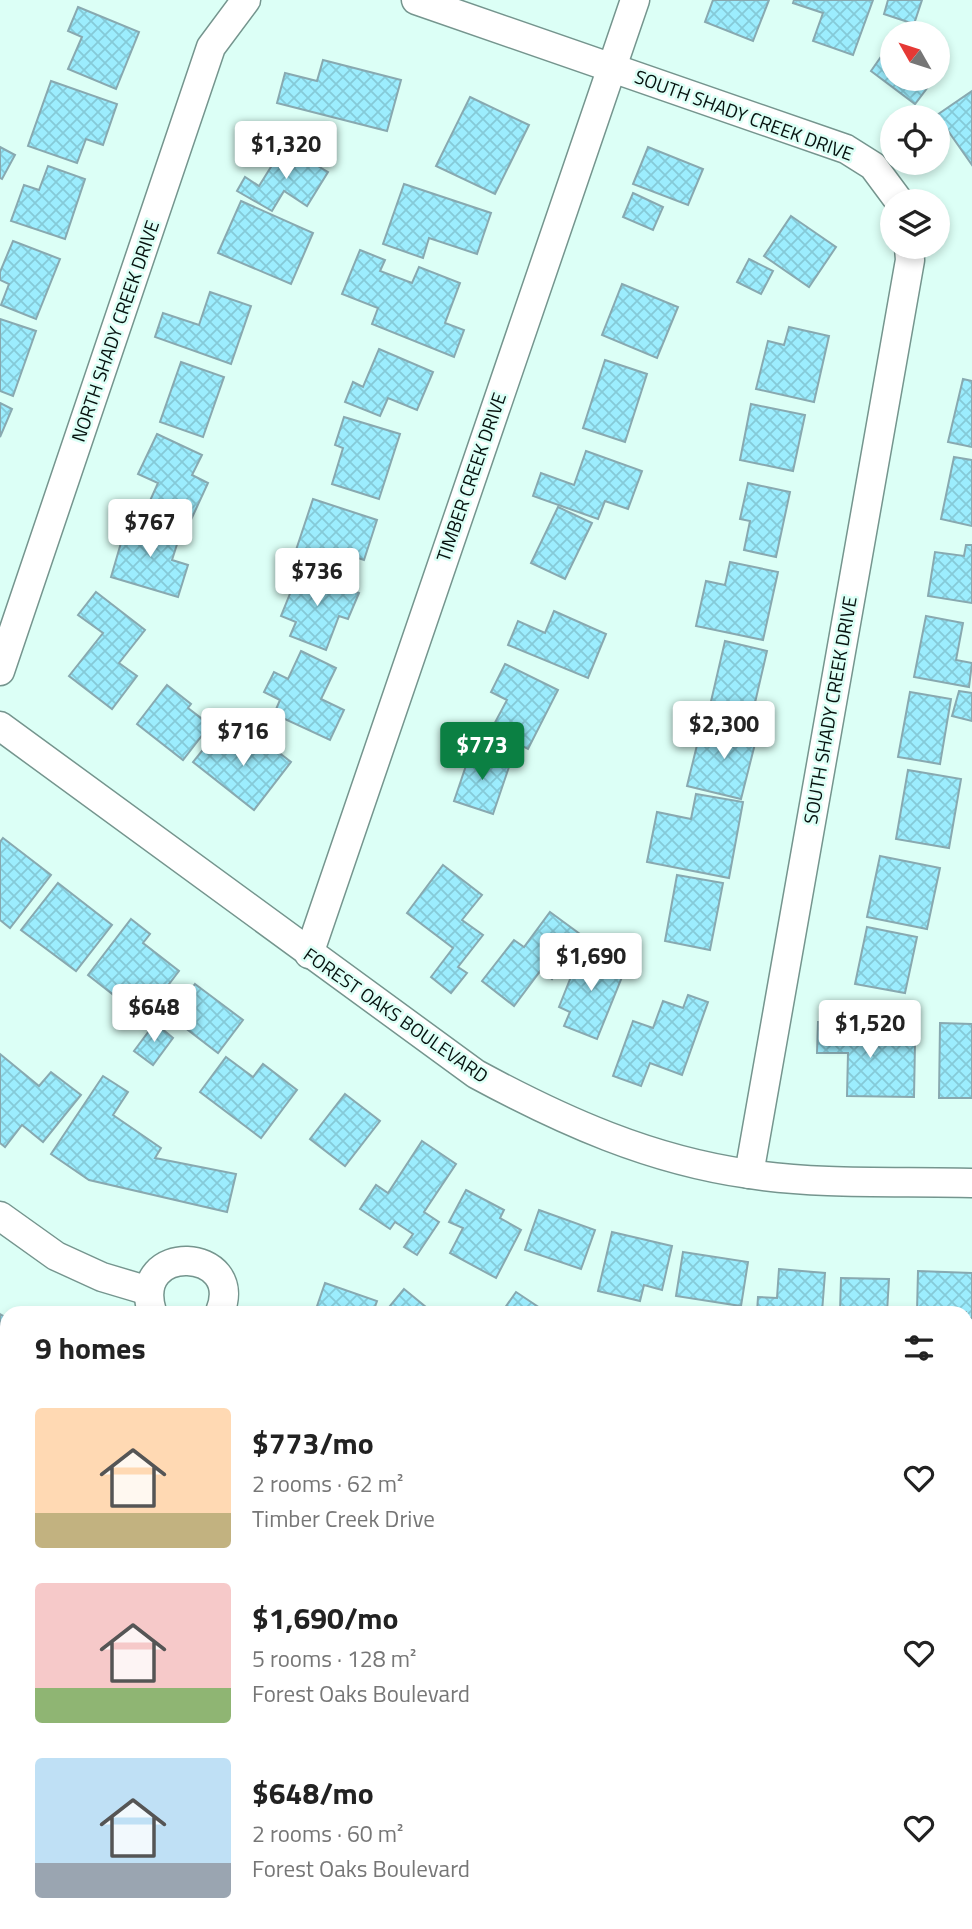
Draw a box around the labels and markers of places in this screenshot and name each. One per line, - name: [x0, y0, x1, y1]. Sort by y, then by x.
- pin: $1,320: [229, 122, 343, 181]
- pin: $767: [109, 500, 191, 559]
- pin: $736: [276, 548, 358, 608]
- pin: $2,300: [667, 702, 781, 761]
- pin: $716: [202, 708, 284, 768]
- pin: $773: [441, 722, 523, 782]
- pin: $1,690: [534, 934, 648, 993]
- pin: $648: [113, 984, 195, 1044]
- pin: $1,520: [813, 1000, 927, 1060]

